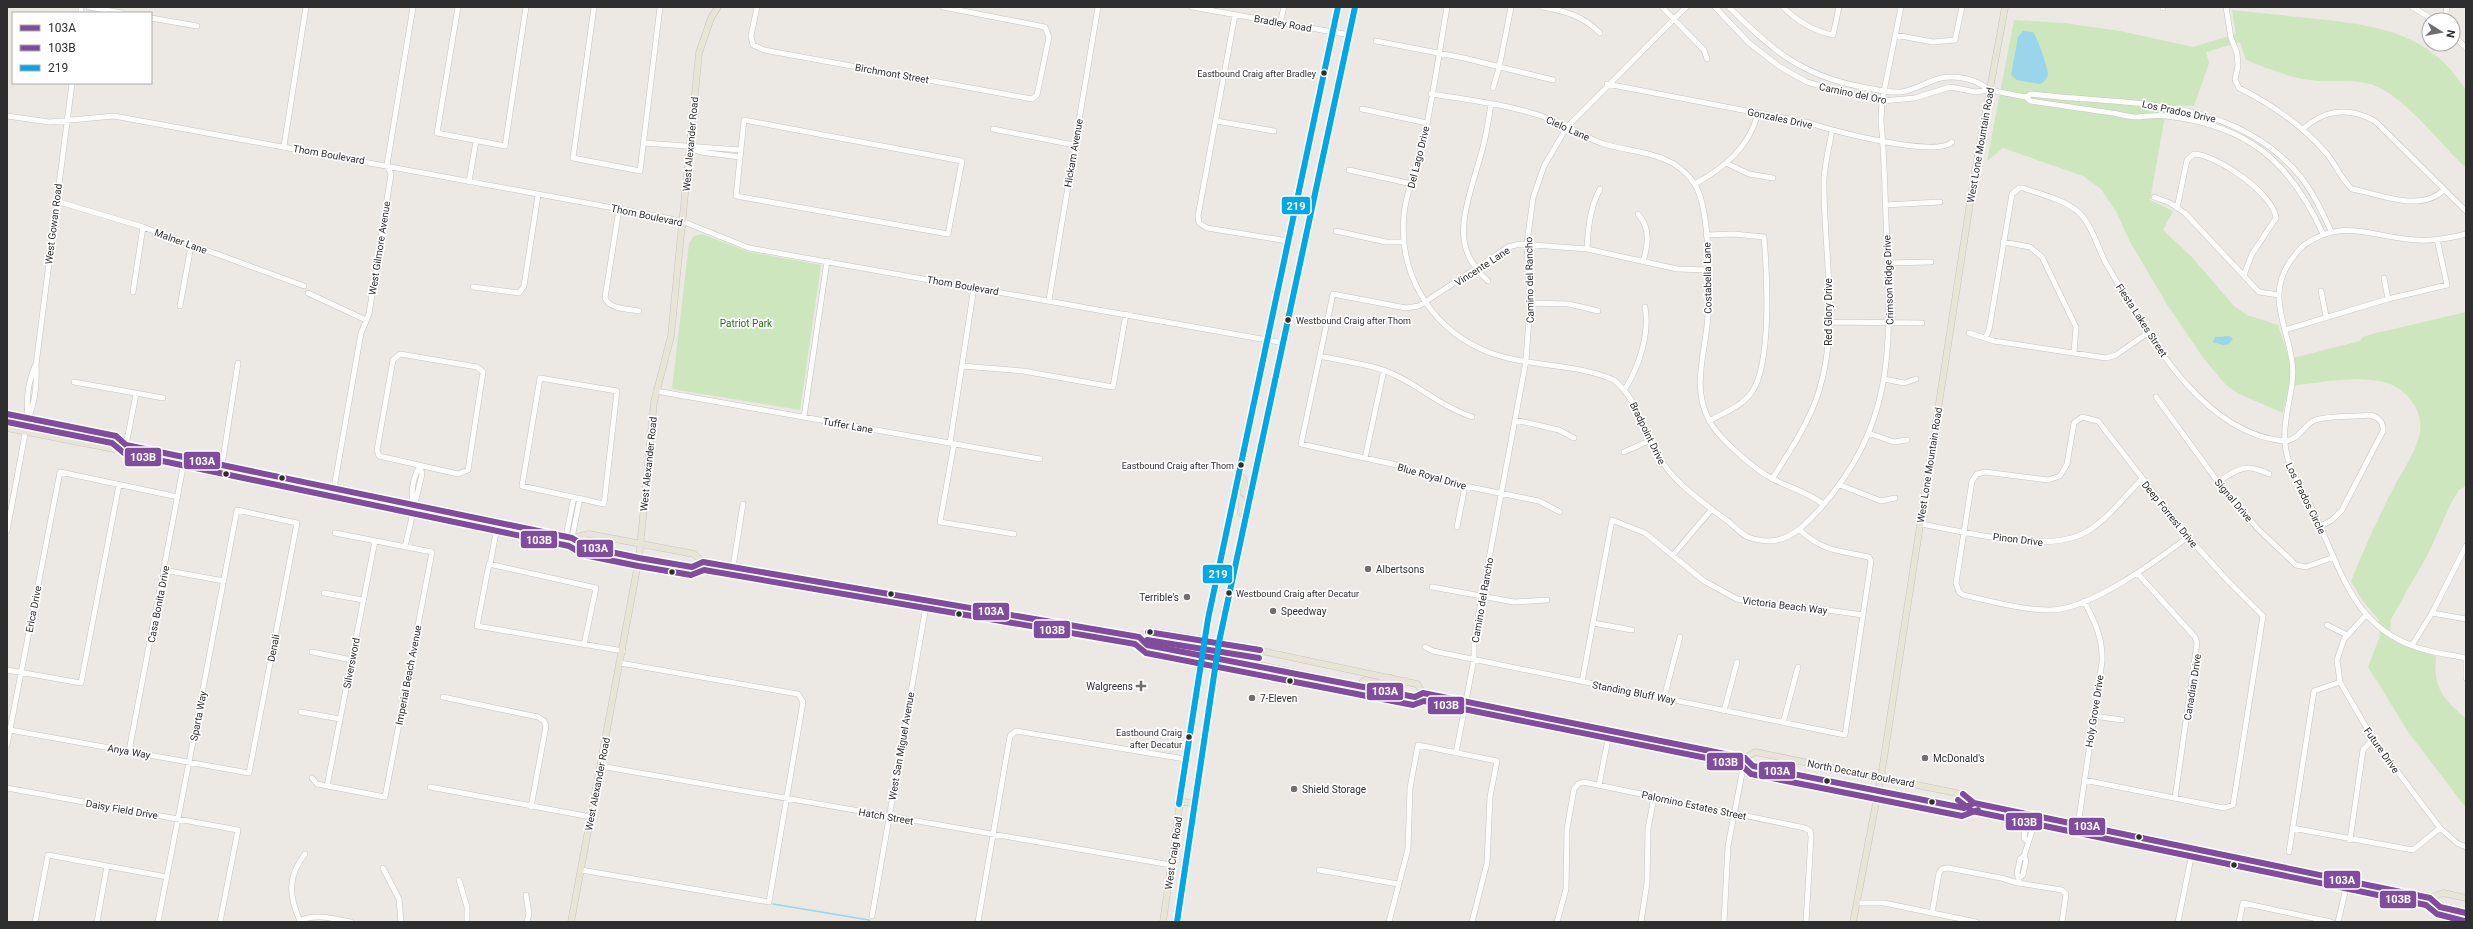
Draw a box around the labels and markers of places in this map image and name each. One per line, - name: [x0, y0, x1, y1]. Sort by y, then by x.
- marker: Eastbound Craig after Bradley: [1319, 68, 1329, 78]
- place label: Eastbound Craig after Bradley: [1197, 69, 1317, 79]
- marker: Westbound Craig after Thom: [1283, 315, 1293, 325]
- place label: Westbound Craig after Thom: [1296, 316, 1411, 326]
- marker: Eastbound Craig after Thom: [1236, 460, 1246, 470]
- place label: Eastbound Craig after Thom: [1122, 461, 1234, 471]
- unlabelled marker: [221, 469, 231, 479]
- unlabelled marker: [277, 473, 287, 483]
- marker: Albertsons: [1363, 564, 1373, 574]
- place label: Albertsons: [1376, 564, 1424, 575]
- unlabelled marker: [667, 567, 677, 577]
- marker: Westbound Craig after Decatur: [1224, 588, 1234, 598]
- unlabelled marker: [886, 589, 896, 599]
- place label: Westbound Craig after Decatur: [1236, 589, 1359, 599]
- place label: Terrible's: [1139, 592, 1179, 603]
- marker: Terrible's: [1182, 592, 1192, 602]
- marker: Speedway: [1268, 606, 1278, 616]
- place label: Speedway: [1281, 606, 1327, 617]
- unlabelled marker: [954, 609, 964, 619]
- unlabelled marker: [1145, 627, 1155, 637]
- unlabelled marker: [1285, 676, 1295, 686]
- place label: Walgreens: [1086, 681, 1133, 692]
- marker: Walgreens: [1136, 681, 1146, 691]
- marker: 7-Eleven: [1247, 693, 1257, 703]
- place label: 7-Eleven: [1260, 693, 1297, 704]
- place label: Eastbound Craig after Decatur: [1116, 728, 1182, 750]
- marker: Eastbound Craig after Decatur: [1184, 732, 1194, 742]
- marker: McDonald's: [1920, 753, 1930, 763]
- place label: McDonald's: [1933, 753, 1985, 764]
- unlabelled marker: [1822, 776, 1832, 786]
- marker: Shield Storage: [1289, 784, 1299, 794]
- place label: Shield Storage: [1302, 784, 1366, 795]
- unlabelled marker: [1927, 797, 1937, 807]
- unlabelled marker: [2134, 832, 2144, 842]
- unlabelled marker: [2229, 860, 2239, 870]

